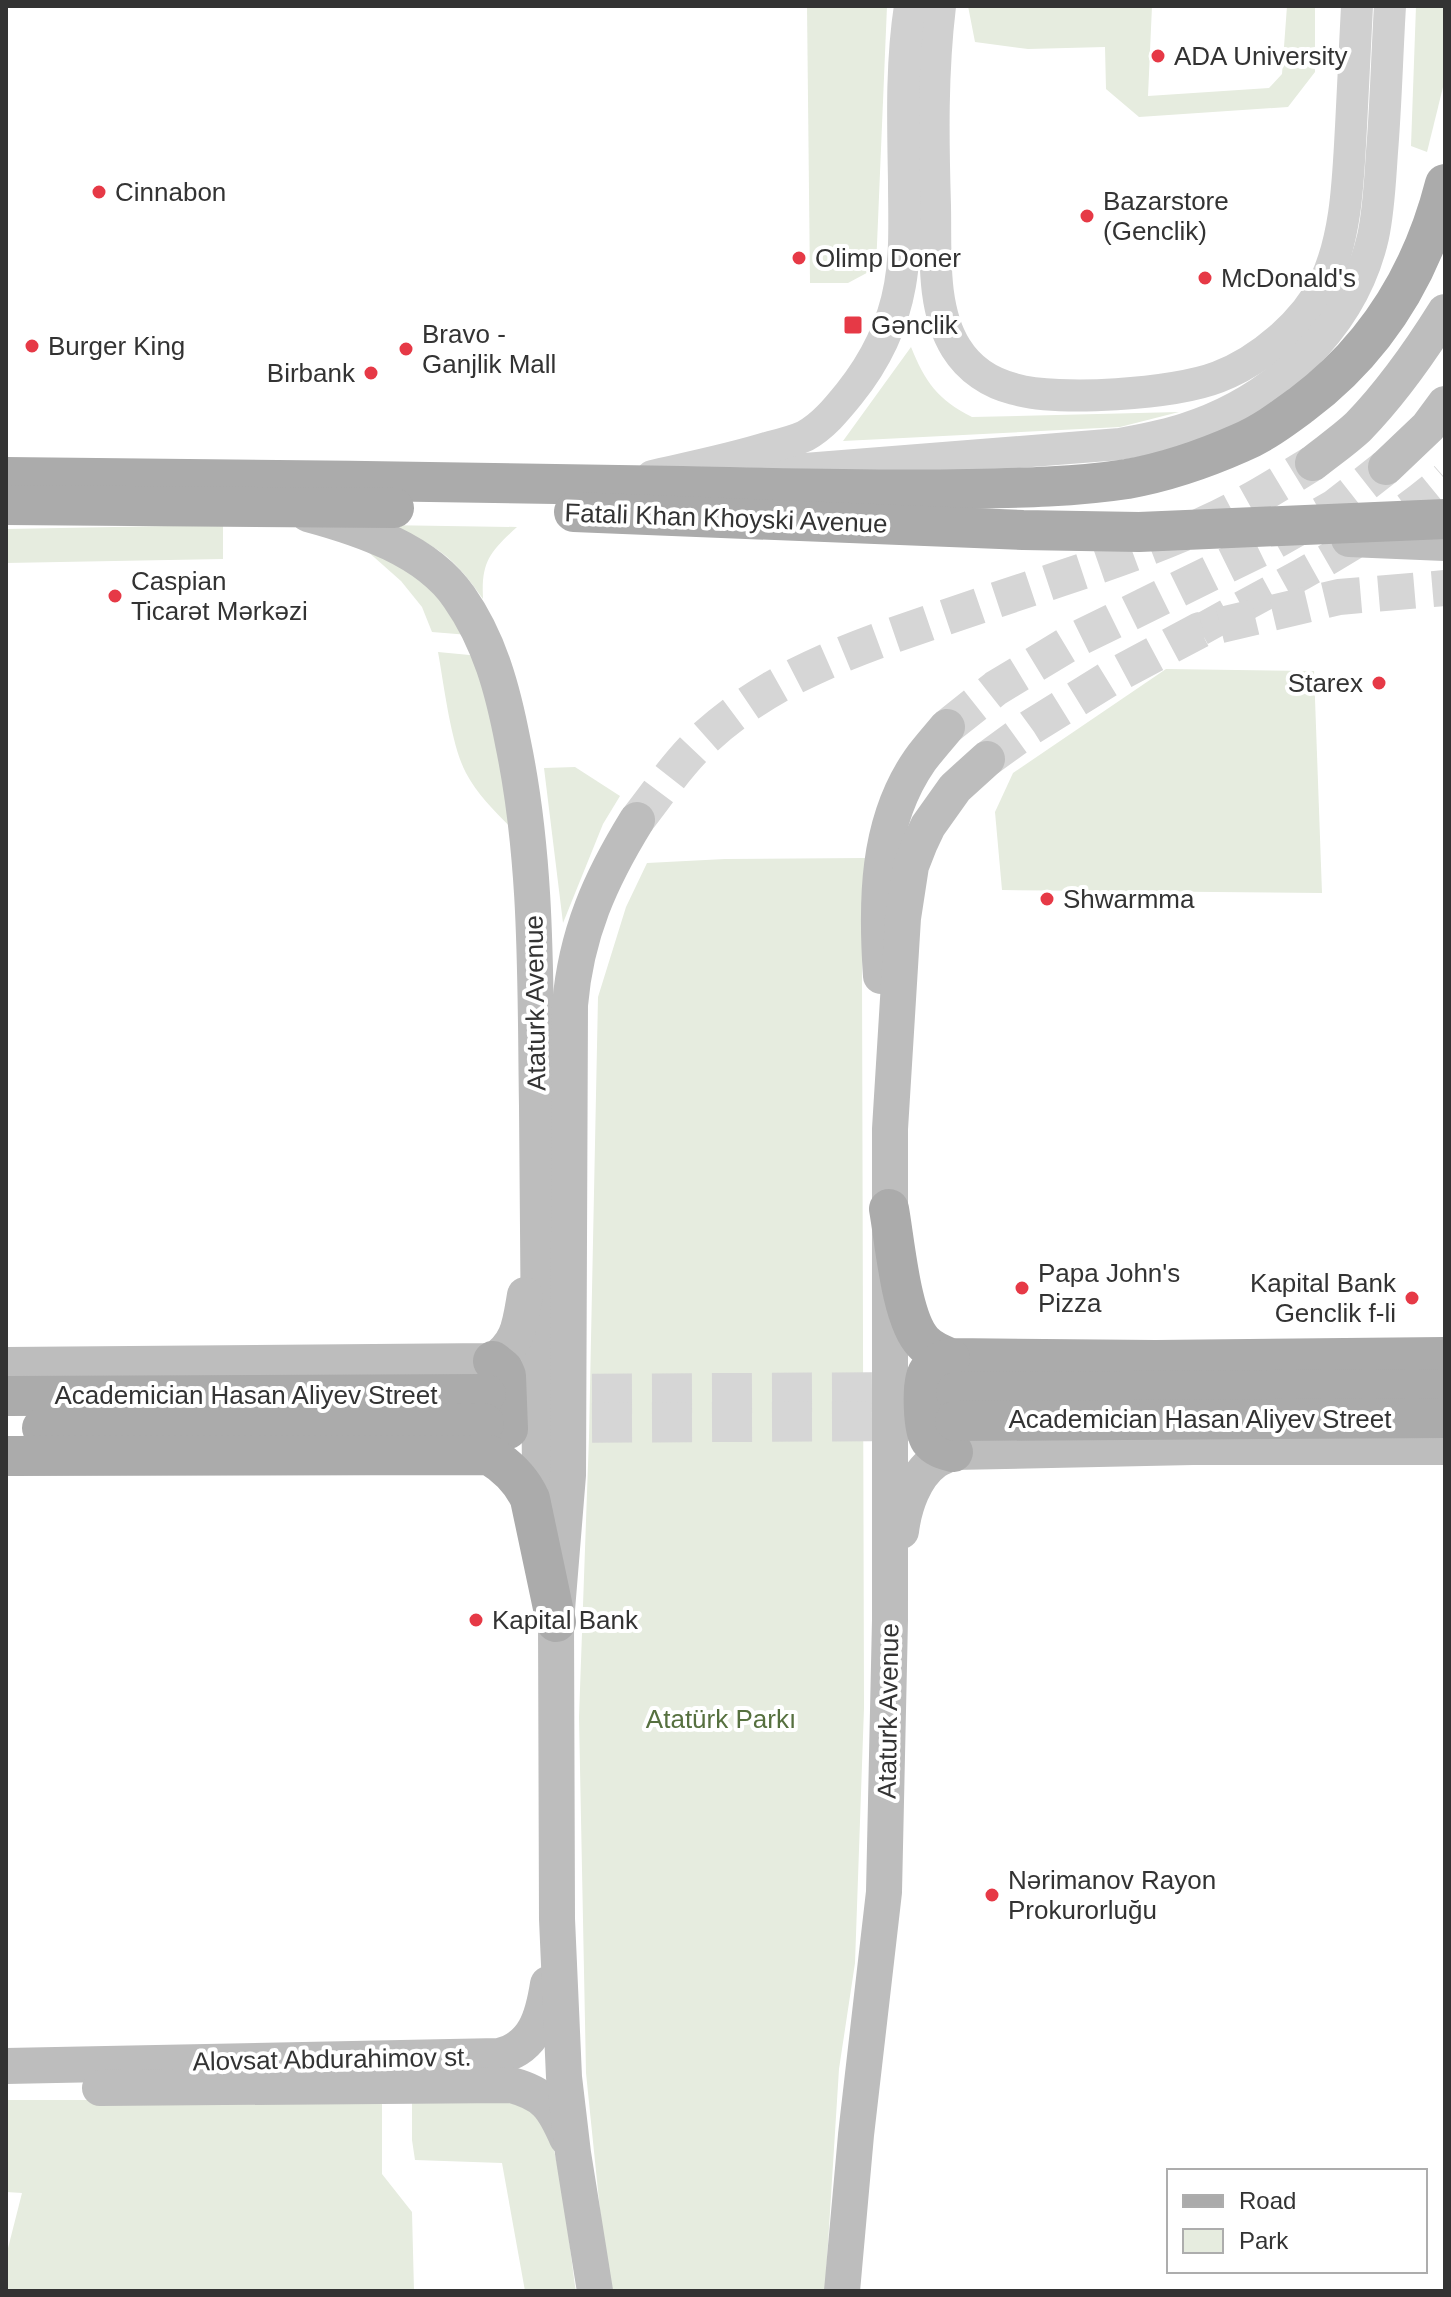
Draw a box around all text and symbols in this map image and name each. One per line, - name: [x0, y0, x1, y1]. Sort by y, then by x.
- place label: ADA University: [1174, 41, 1347, 71]
- marker: ADA University: [1149, 47, 1167, 65]
- place label: Cinnabon: [115, 177, 226, 207]
- marker: Cinnabon: [90, 183, 108, 201]
- place label: Bazarstore (Genclik): [1103, 186, 1229, 246]
- marker: Bazarstore (Genclik): [1078, 207, 1096, 225]
- place label: Olimp Doner: [815, 243, 961, 273]
- marker: Olimp Doner: [790, 249, 808, 267]
- place label: McDonald's: [1221, 263, 1356, 293]
- marker: McDonald's: [1196, 269, 1214, 287]
- place label: Gənclik: [871, 310, 959, 340]
- marker: Gənclik: [842, 314, 864, 336]
- place label: Bravo - Ganjlik Mall: [422, 319, 556, 379]
- place label: Burger King: [48, 331, 185, 361]
- marker: Burger King: [23, 337, 41, 355]
- marker: Bravo - Ganjlik Mall: [397, 340, 415, 358]
- place label: Birbank: [267, 358, 356, 388]
- marker: Birbank: [362, 364, 380, 382]
- street label: Fatali Khan Khoyski Avenue: [564, 497, 888, 539]
- place label: Caspian Ticarət Mərkəzi: [131, 566, 308, 626]
- marker: Caspian Ticarət Mərkəzi: [106, 587, 124, 605]
- place label: Starex: [1288, 668, 1363, 698]
- marker: Starex: [1370, 674, 1388, 692]
- place label: Shwarmma: [1063, 884, 1195, 914]
- marker: Shwarmma: [1038, 890, 1056, 908]
- street label: Ataturk Avenue: [518, 915, 552, 1091]
- place label: Papa John's Pizza: [1038, 1258, 1180, 1318]
- place label: Kapital Bank Genclik f-li: [1250, 1268, 1397, 1328]
- marker: Papa John's Pizza: [1013, 1279, 1031, 1297]
- marker: Kapital Bank Genclik f-li: [1403, 1289, 1421, 1307]
- street label: Academician Hasan Aliyev Street: [55, 1380, 438, 1410]
- street label: Academician Hasan Aliyev Street: [1009, 1404, 1392, 1434]
- place label: Kapital Bank: [492, 1605, 639, 1635]
- marker: Kapital Bank: [467, 1611, 485, 1629]
- street label: Ataturk Avenue: [871, 1623, 905, 1799]
- park label: Atatürk Parkı: [646, 1704, 796, 1734]
- place label: Nərimanov Rayon Prokurorluğu: [1008, 1865, 1216, 1925]
- marker: Nərimanov Rayon Prokurorluğu: [983, 1886, 1001, 1904]
- street label: Alovsat Abdurahimov st.: [192, 2042, 472, 2076]
- legend: [1167, 2169, 1427, 2273]
- text: Road: [1239, 2187, 1296, 2214]
- text: Park: [1239, 2227, 1289, 2254]

